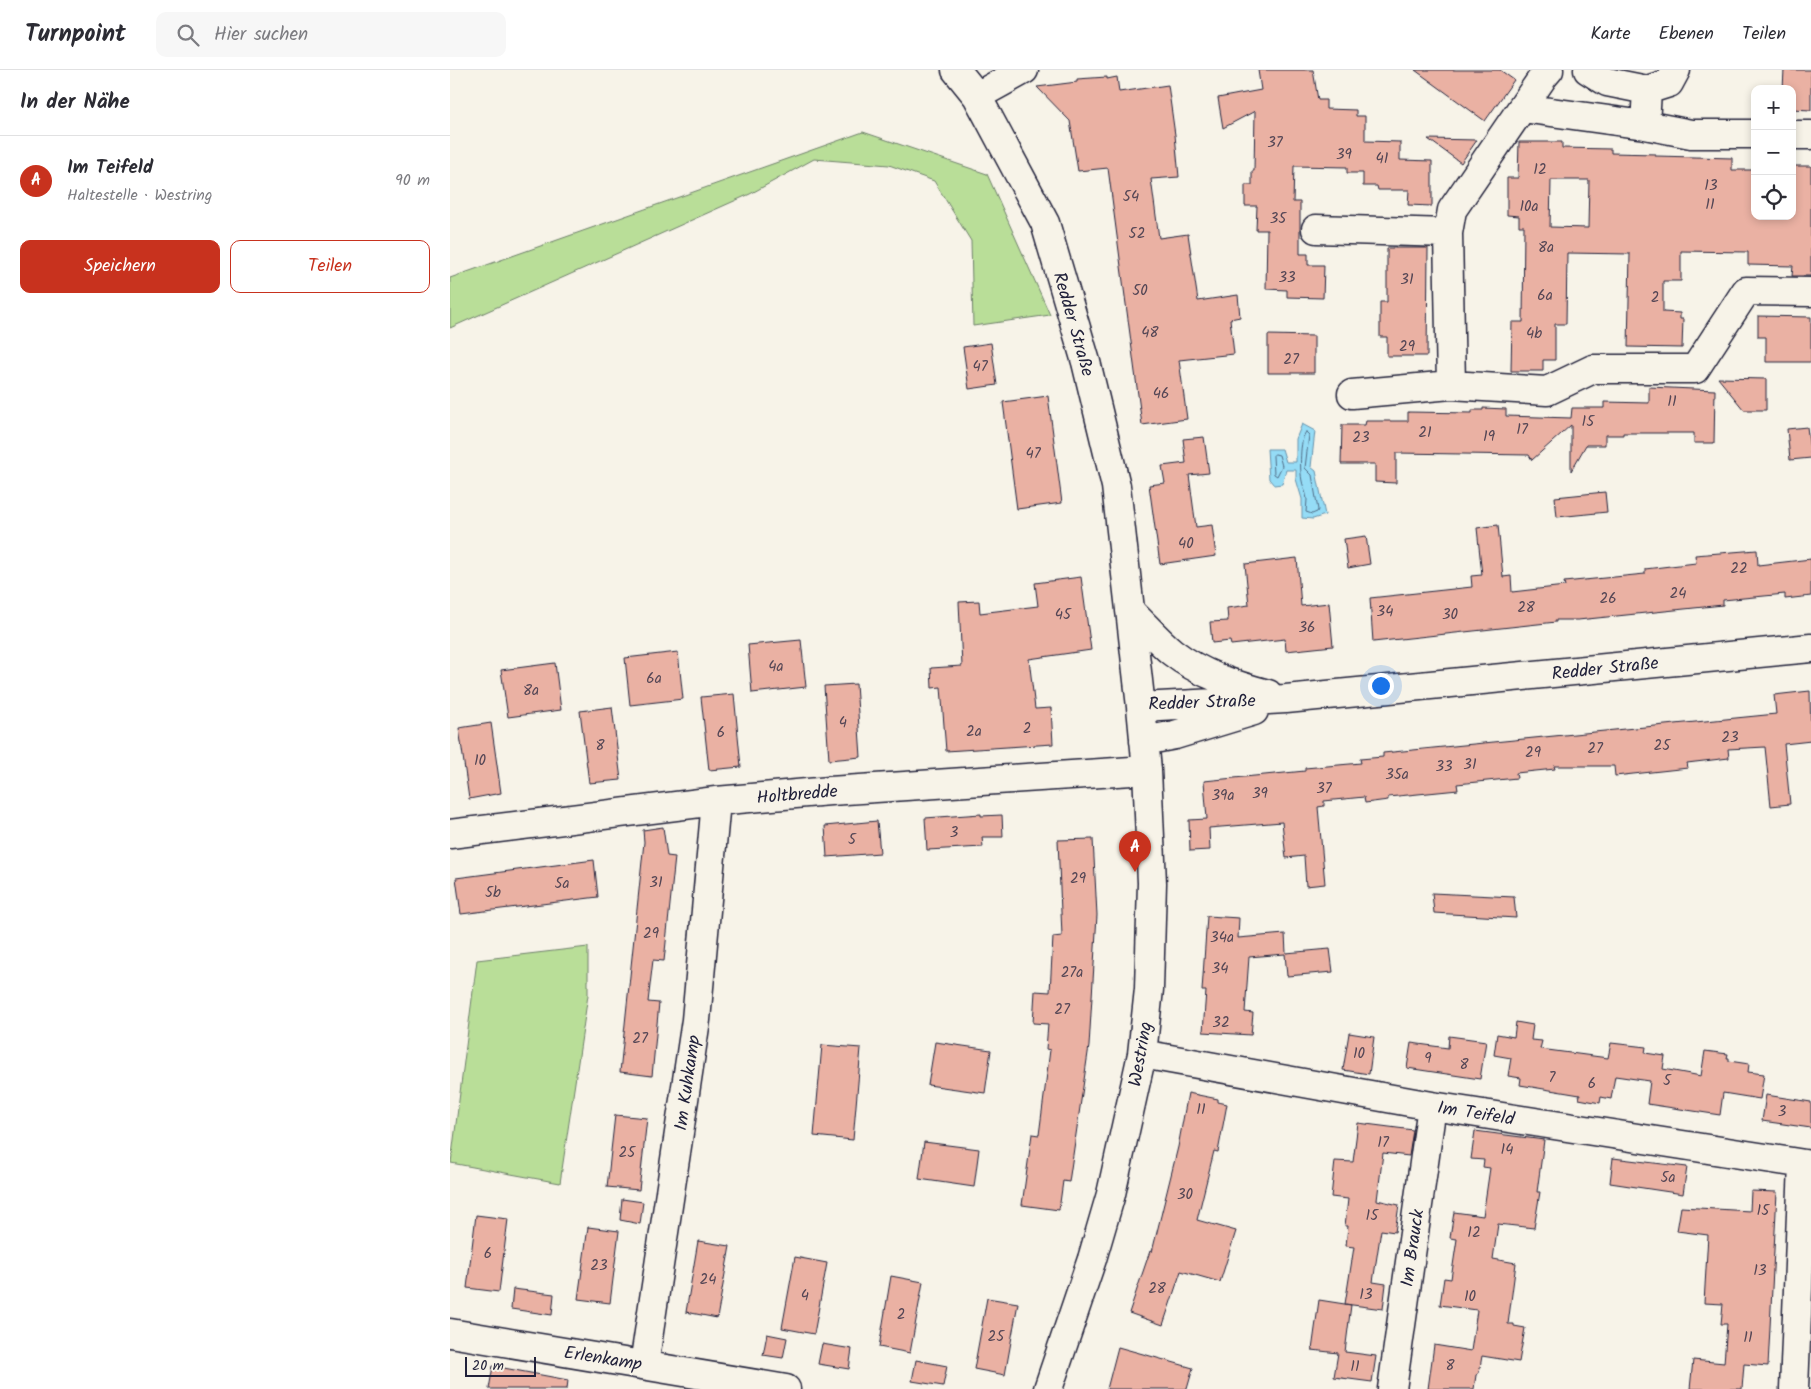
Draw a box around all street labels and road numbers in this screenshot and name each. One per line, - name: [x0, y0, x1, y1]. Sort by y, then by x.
- street label: Redder Straße: [1044, 269, 1101, 380]
- street label: Redder Straße: [1550, 649, 1660, 690]
- street label: Redder Straße: [1148, 687, 1256, 720]
- street label: Holtbredde: [755, 778, 839, 813]
- street label: Westring: [1122, 1020, 1161, 1089]
- street label: Im Kuhkamp: [667, 1033, 710, 1133]
- street label: Im Teifeld: [1435, 1094, 1517, 1135]
- street label: Im Brauck: [1394, 1207, 1433, 1289]
- street label: Erlenkamp: [562, 1339, 644, 1380]

